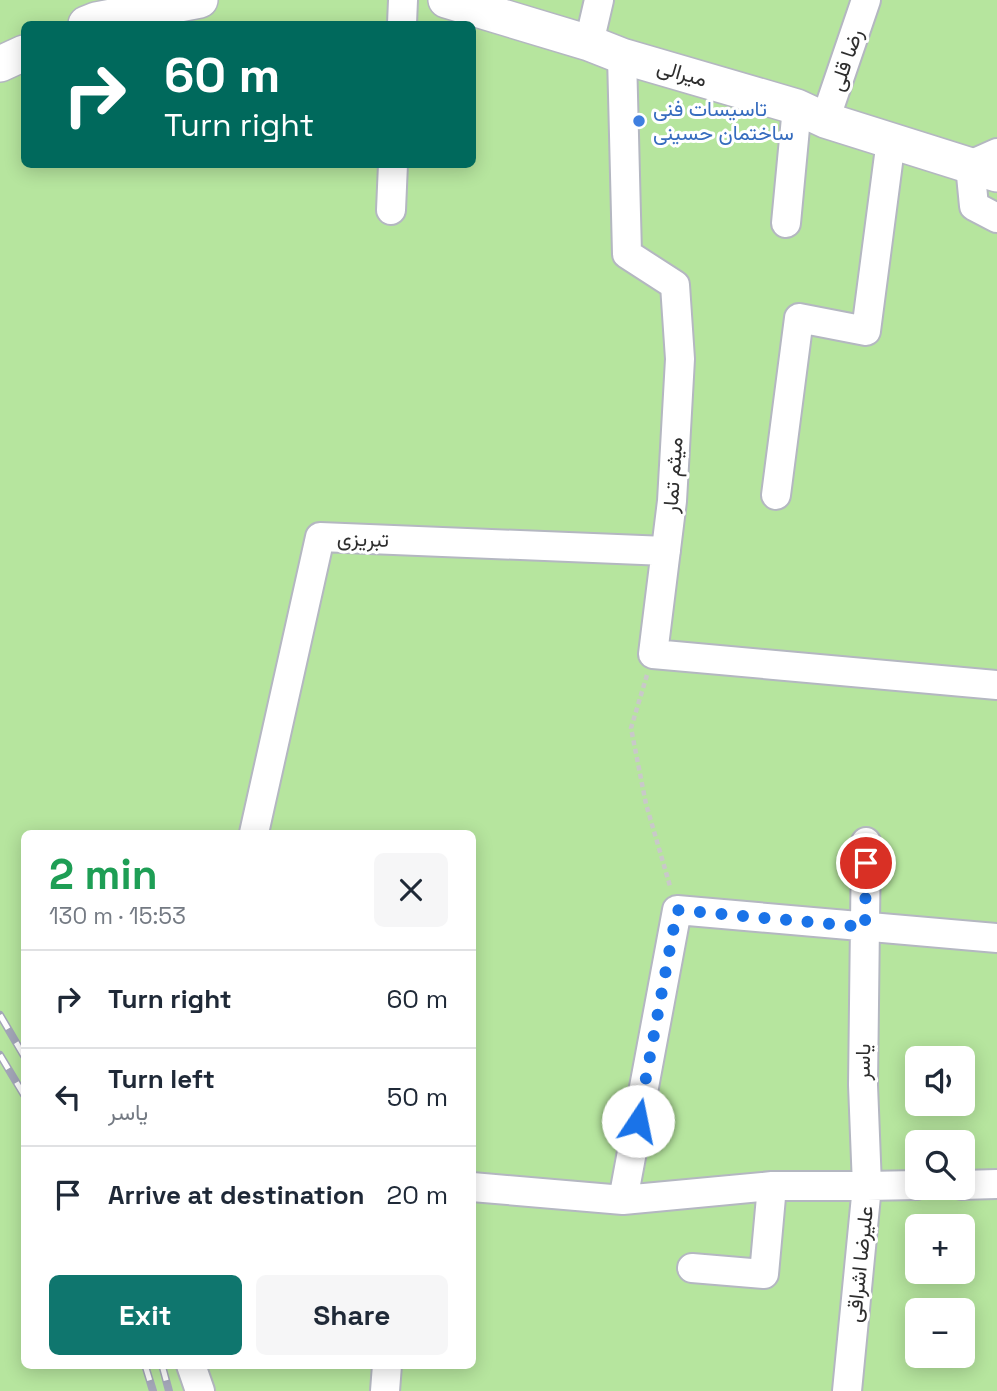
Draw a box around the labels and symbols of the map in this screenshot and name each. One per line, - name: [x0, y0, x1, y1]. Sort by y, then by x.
- street label: رضا قلی: [822, 25, 869, 94]
- street label: میرالی: [654, 53, 710, 92]
- place label: تاسیسات فنی ساختمان حسینی: [653, 95, 794, 146]
- marker: تاسیسات فنی ساختمان حسینی: [631, 113, 647, 129]
- street label: میثم تمار: [656, 436, 690, 515]
- street label: تبریزی: [337, 524, 389, 553]
- pin: [836, 833, 896, 893]
- street label: یاسر: [849, 1043, 876, 1082]
- position arrow: [601, 1084, 675, 1158]
- street label: علیرضا اشراقی: [840, 1204, 879, 1324]

